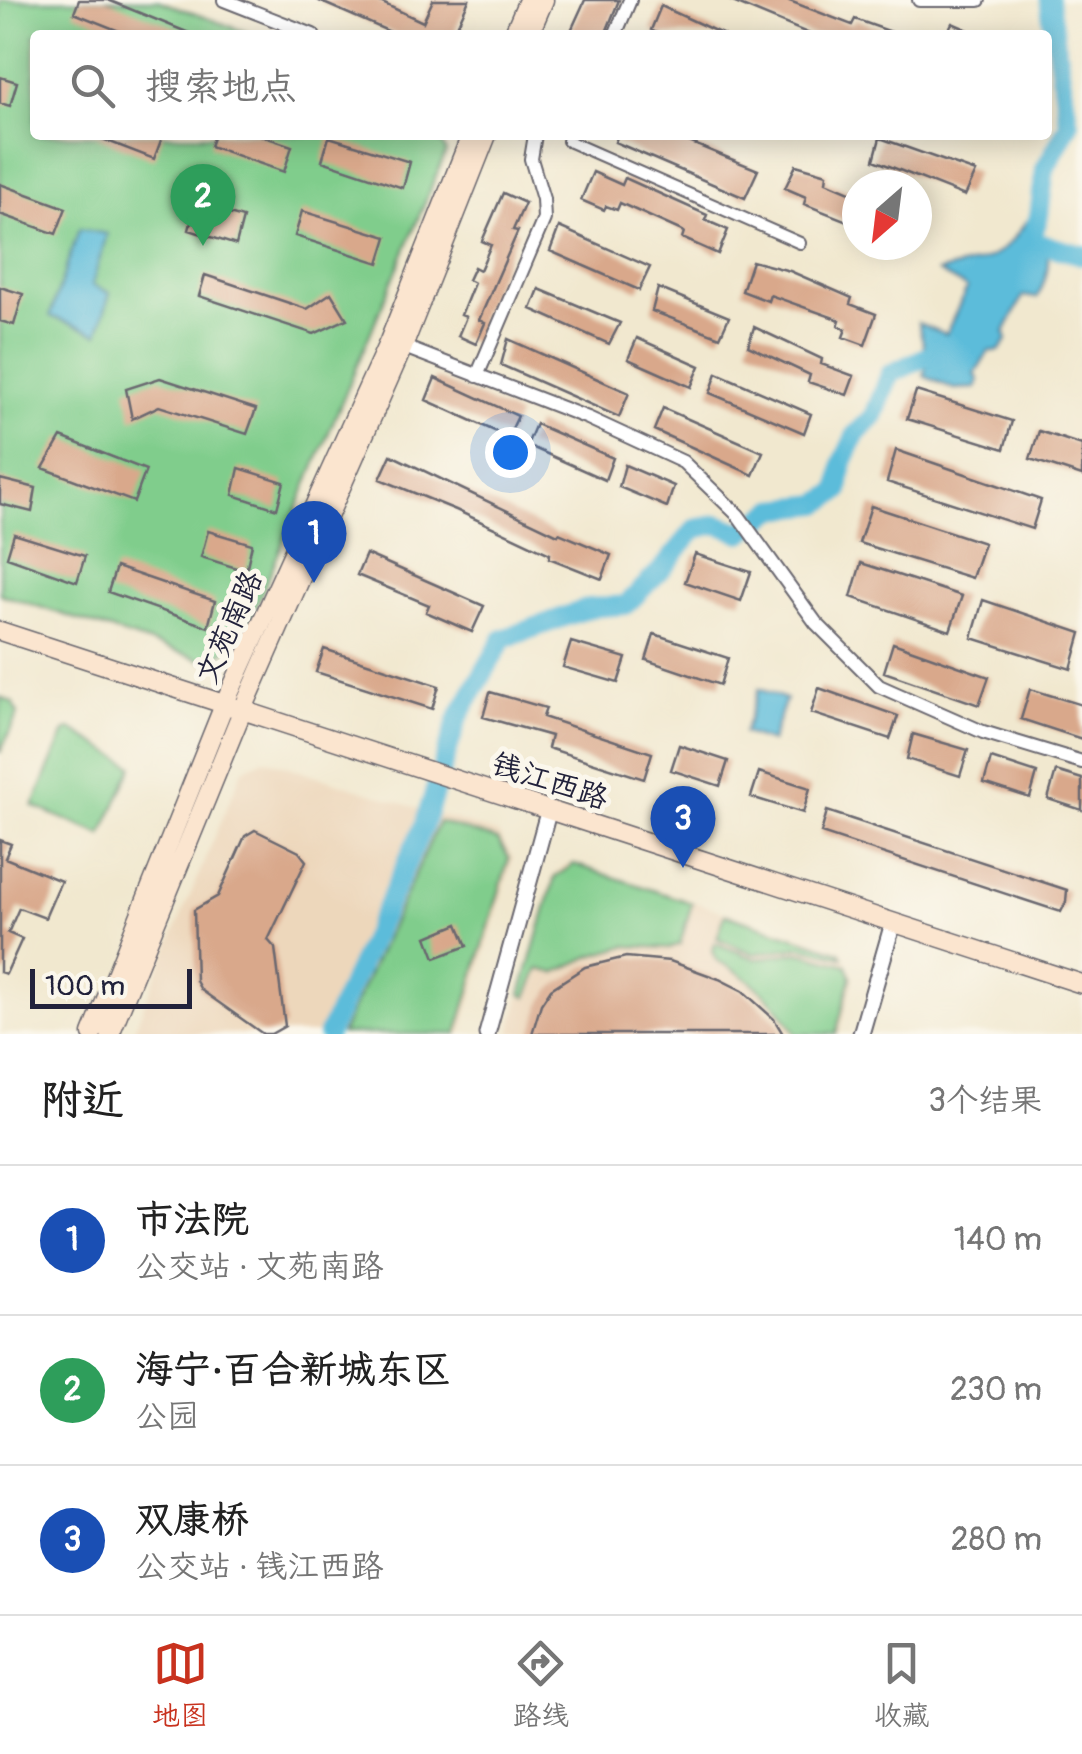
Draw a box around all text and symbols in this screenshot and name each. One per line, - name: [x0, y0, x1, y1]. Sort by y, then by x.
- search box: [30, 30, 1052, 140]
- icon: search: [65, 58, 120, 113]
- text: 搜索地点: [145, 63, 297, 111]
- pin: 2: [170, 164, 236, 246]
- north arrow: [842, 170, 932, 260]
- your location: [485, 427, 536, 478]
- pin: 1: [282, 500, 346, 583]
- street label: 文苑南路: [188, 565, 271, 690]
- street label: 钱江西路: [487, 745, 613, 818]
- pin: 3: [650, 786, 716, 868]
- scale bar: [30, 964, 192, 1008]
- text: 100 m: [45, 969, 125, 1004]
- text: 附近: [40, 1075, 124, 1127]
- text: 3个结果: [928, 1081, 1042, 1121]
- text: 市法院: [135, 1196, 249, 1244]
- text: 1: [66, 1220, 79, 1260]
- text: 140 m: [954, 1220, 1042, 1260]
- text: 公交站 · 文苑南路: [135, 1247, 383, 1287]
- text: 海宁·百合新城东区: [135, 1346, 451, 1394]
- text: 2: [64, 1370, 81, 1410]
- text: 230 m: [950, 1370, 1042, 1410]
- text: 公园: [135, 1397, 199, 1437]
- text: 双康桥: [135, 1496, 249, 1544]
- text: 3: [64, 1520, 81, 1560]
- text: 280 m: [951, 1520, 1042, 1560]
- text: 公交站 · 钱江西路: [135, 1547, 383, 1587]
- tab: 地图: [152, 1636, 208, 1734]
- tab: 路线: [513, 1636, 569, 1734]
- tab: 收藏: [874, 1636, 930, 1734]

